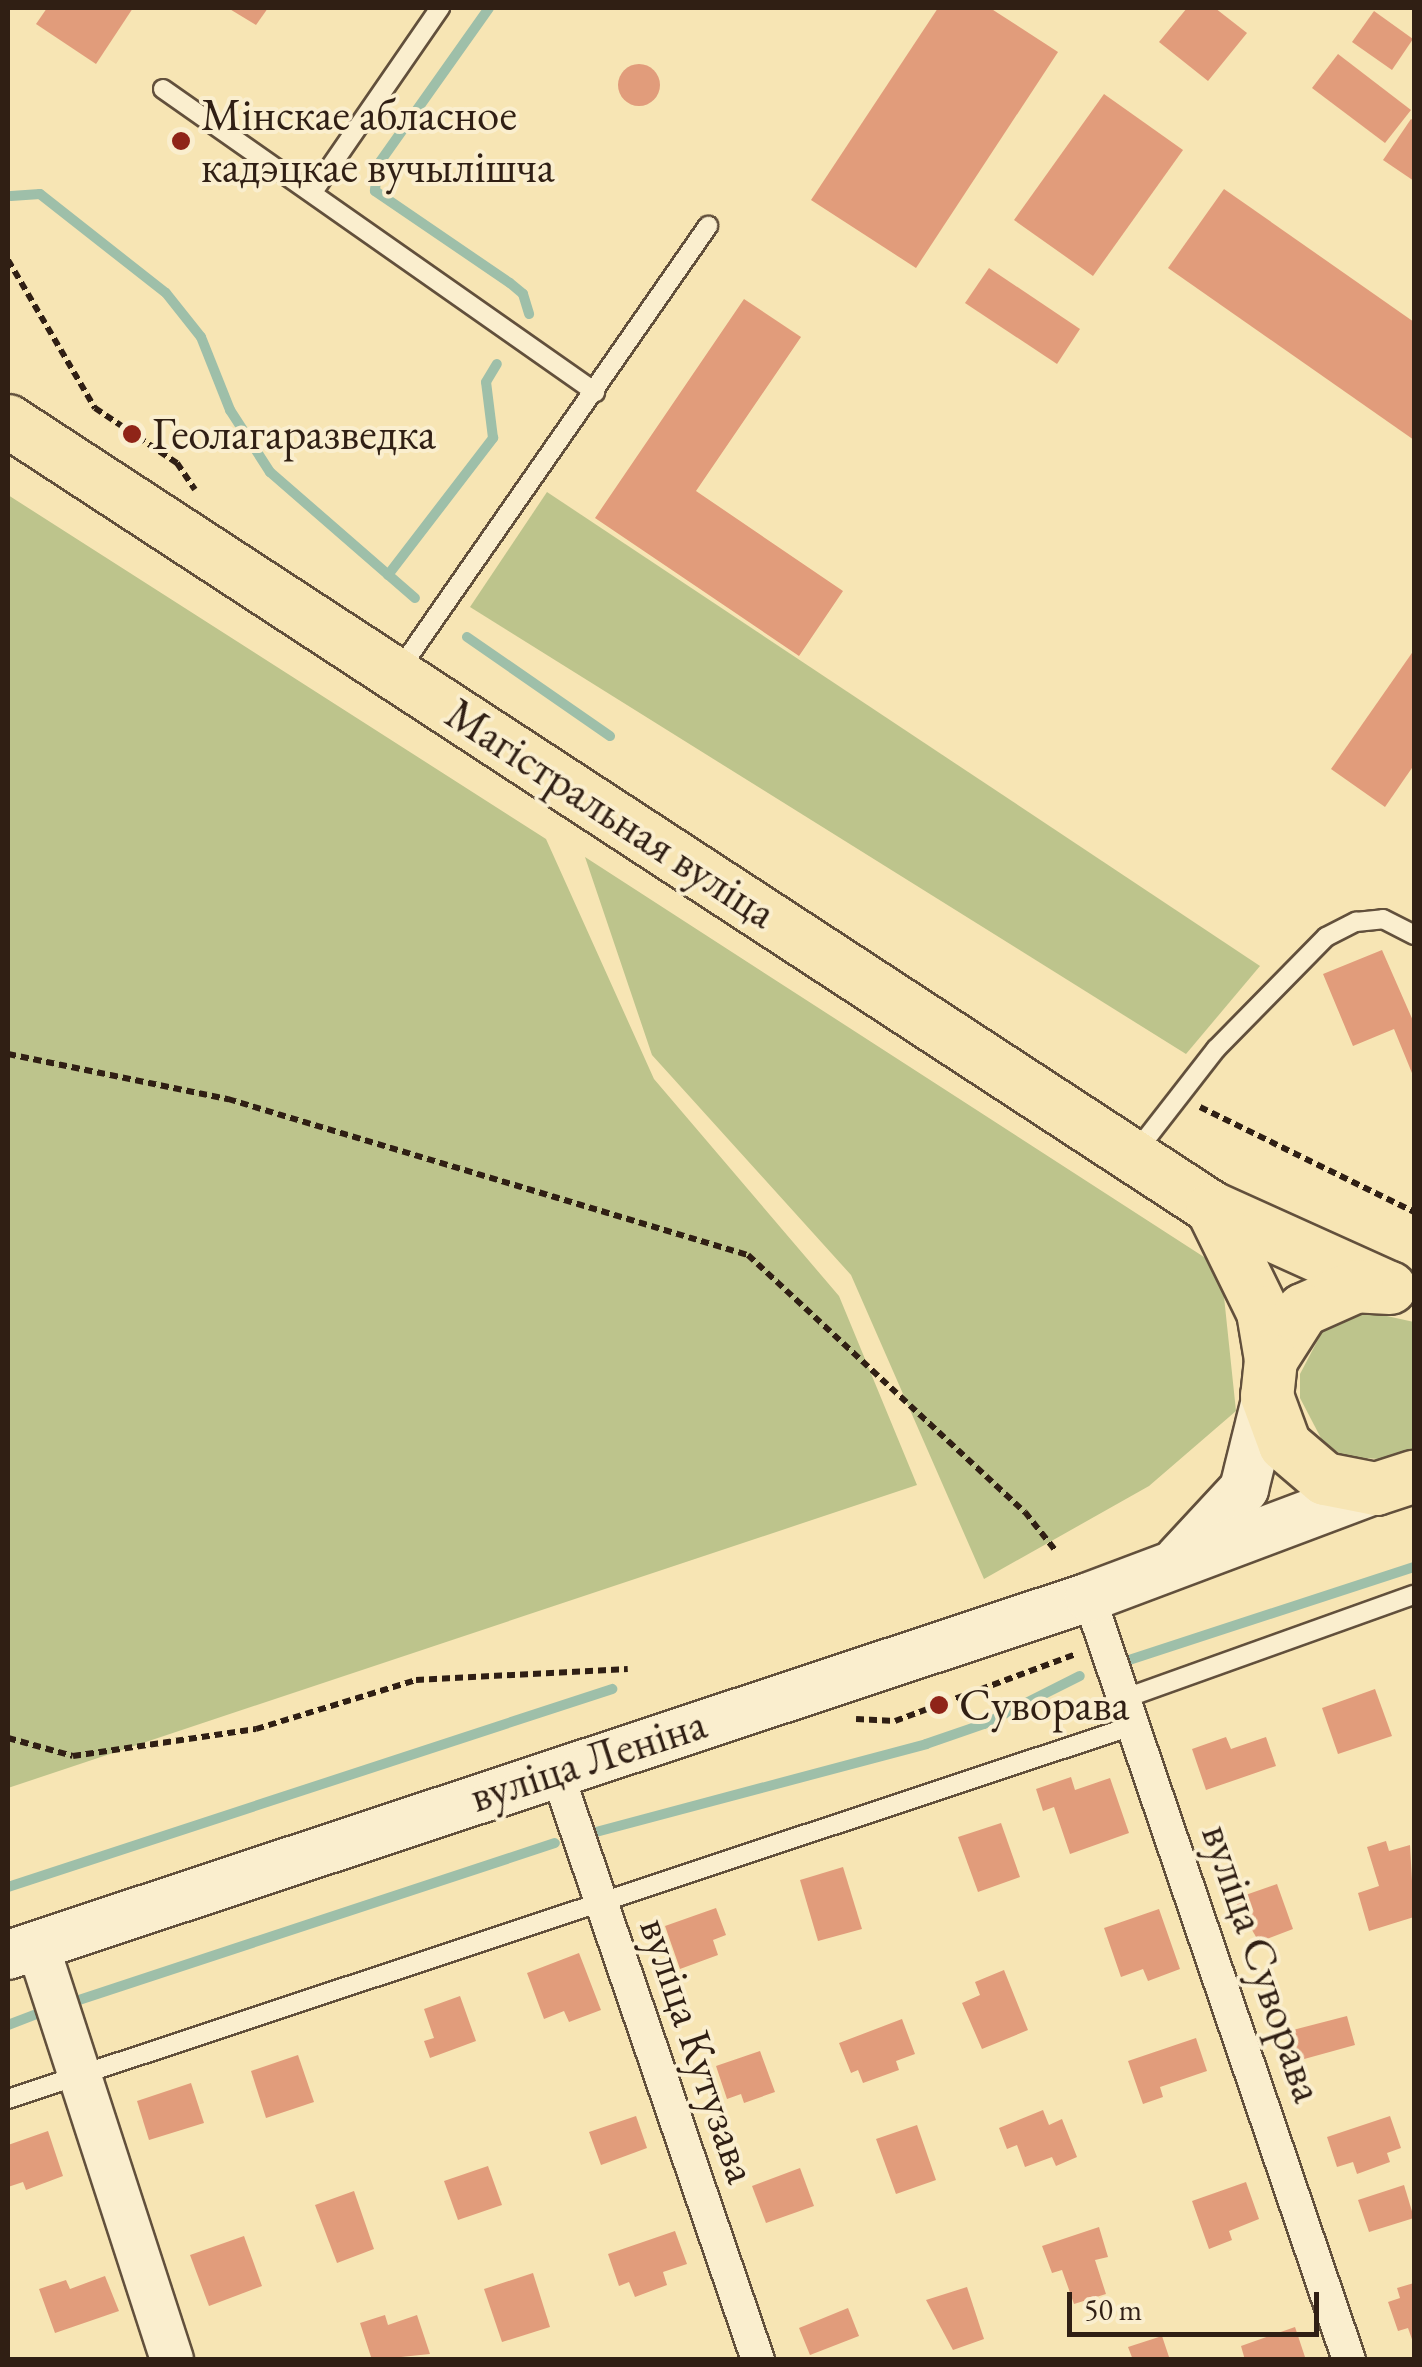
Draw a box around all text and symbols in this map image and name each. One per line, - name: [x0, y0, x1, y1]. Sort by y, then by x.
- place label: Мінскае абласное кадэцкае вучылішча: [201, 88, 555, 194]
- marker: Мінскае абласное кадэцкае вучылішча: [170, 130, 192, 152]
- place label: Геолагаразведка: [152, 407, 436, 461]
- marker: Геолагаразведка: [121, 423, 143, 445]
- street label: Магістральная вуліца: [436, 686, 786, 940]
- place label: Суворава: [959, 1678, 1129, 1732]
- marker: Суворава: [928, 1694, 950, 1716]
- street label: вуліца Леніна: [463, 1696, 713, 1824]
- street label: вуліца Суворава: [1190, 1817, 1336, 2109]
- street label: вуліца Кутузава: [628, 1910, 770, 2190]
- scale bar: [1072, 2272, 1324, 2334]
- text: 50 m: [1084, 2290, 1142, 2329]

